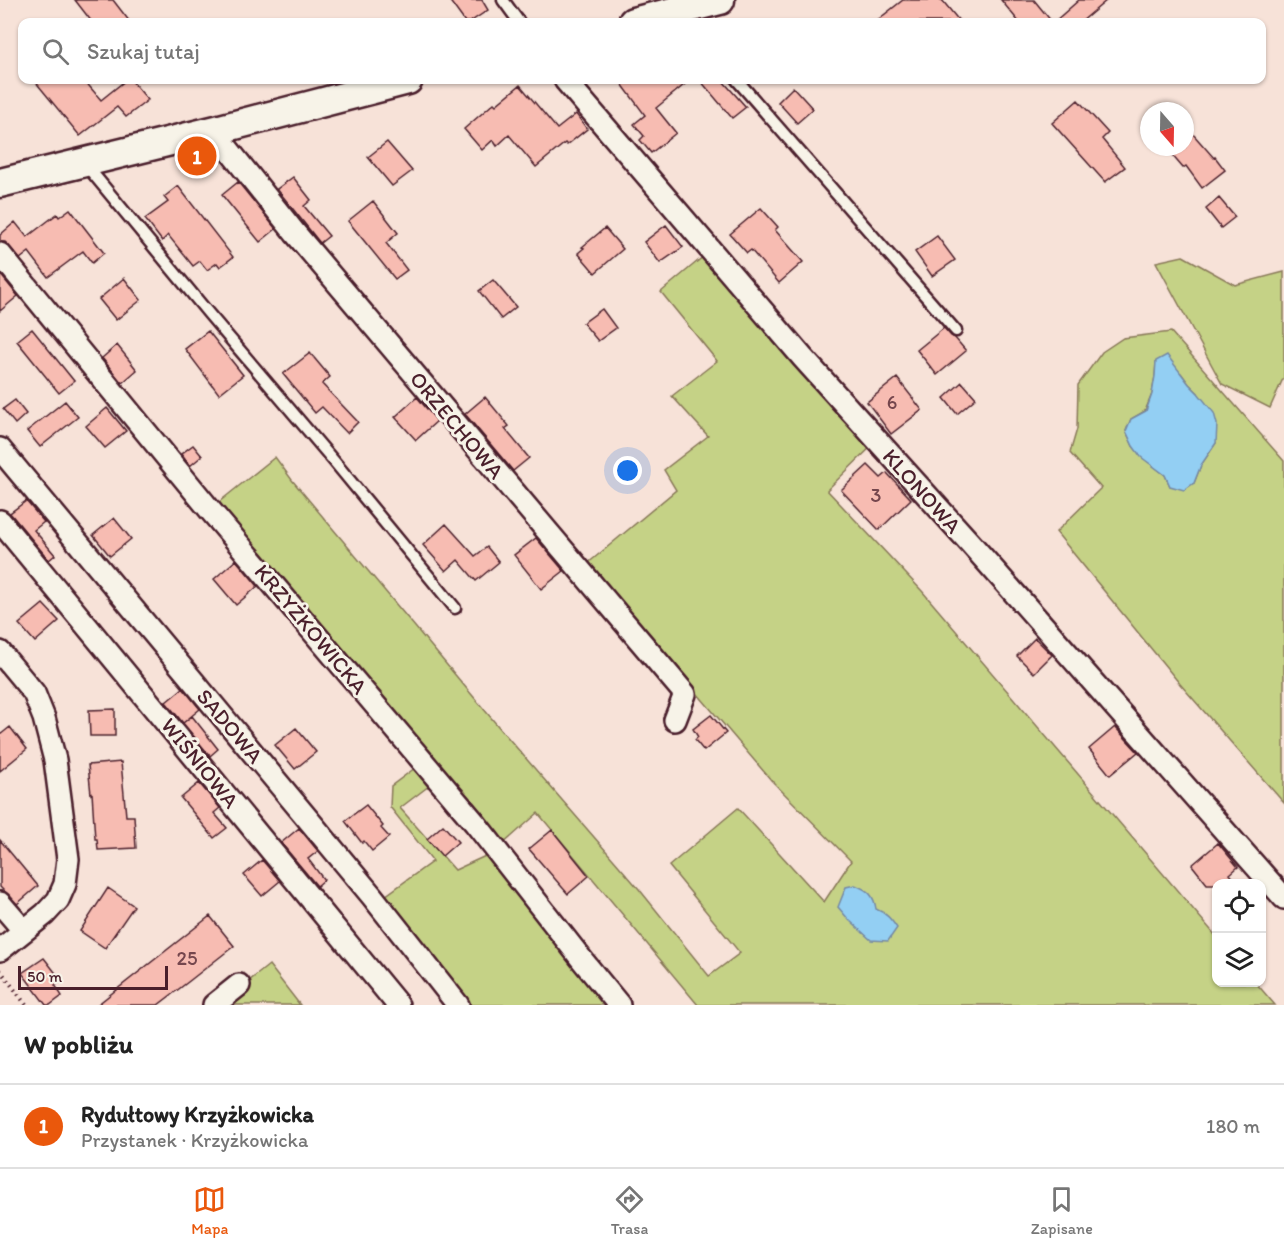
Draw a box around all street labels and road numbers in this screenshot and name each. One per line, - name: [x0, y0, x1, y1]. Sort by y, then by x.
- street label: ORZECHOWA: [404, 366, 510, 484]
- street label: KLONOWA: [877, 443, 967, 539]
- street label: KRZYŻKOWICKA: [249, 558, 373, 700]
- street label: SADOWA: [191, 683, 269, 769]
- street label: WIŚNIOWA: [155, 712, 245, 814]

